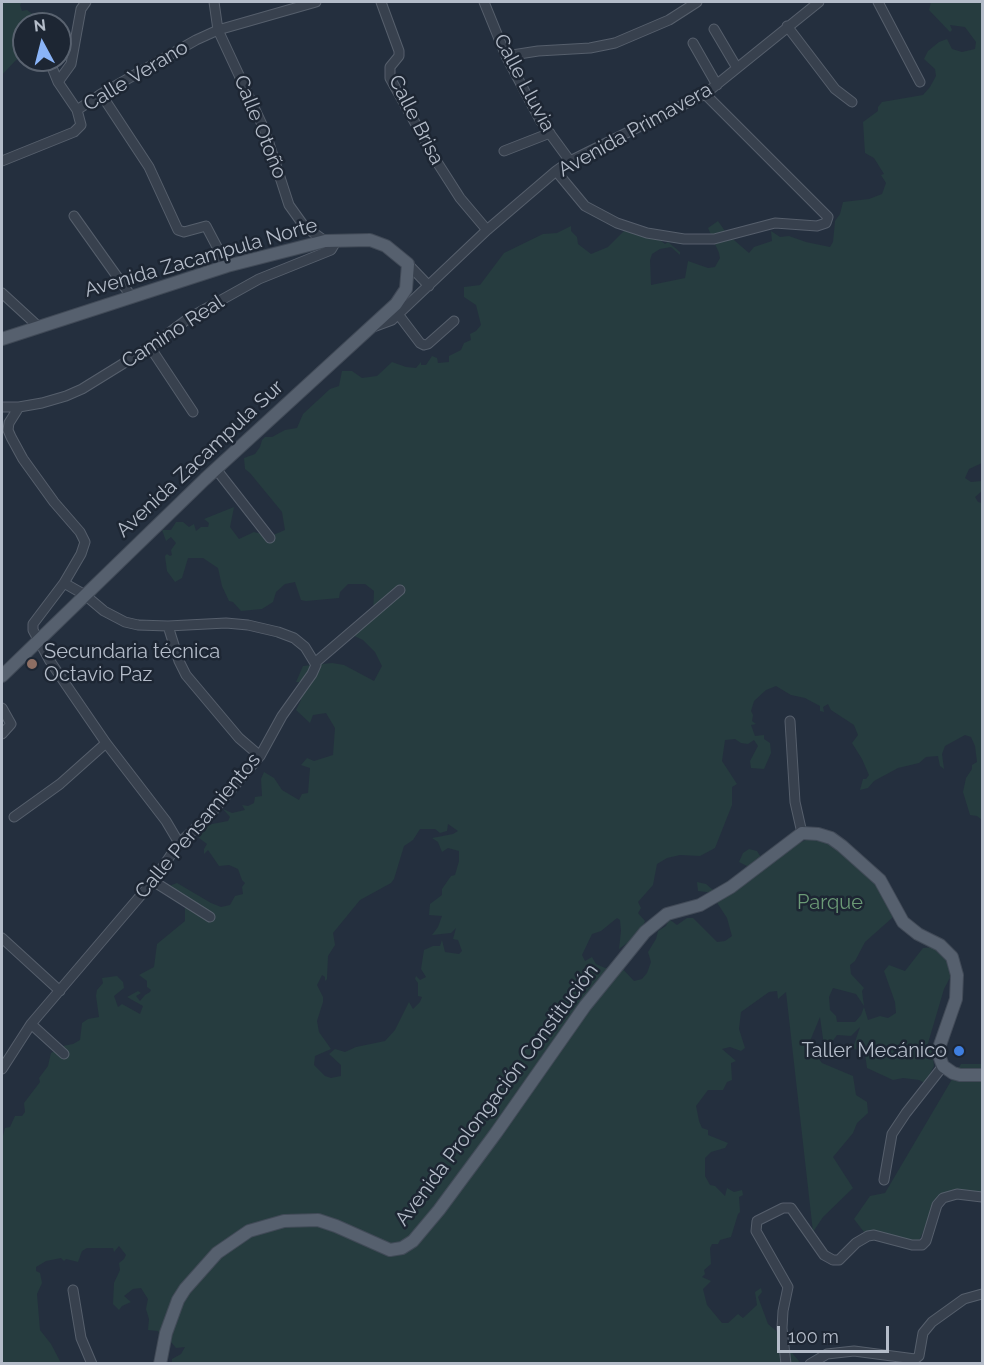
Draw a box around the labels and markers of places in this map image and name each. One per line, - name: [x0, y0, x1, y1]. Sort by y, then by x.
- place label: Secundaria técnica Octavio Paz: [44, 640, 220, 687]
- marker: Secundaria técnica Octavio Paz: [25, 657, 39, 671]
- place label: Taller Mecánico: [801, 1039, 947, 1063]
- marker: Taller Mecánico: [952, 1044, 966, 1058]

